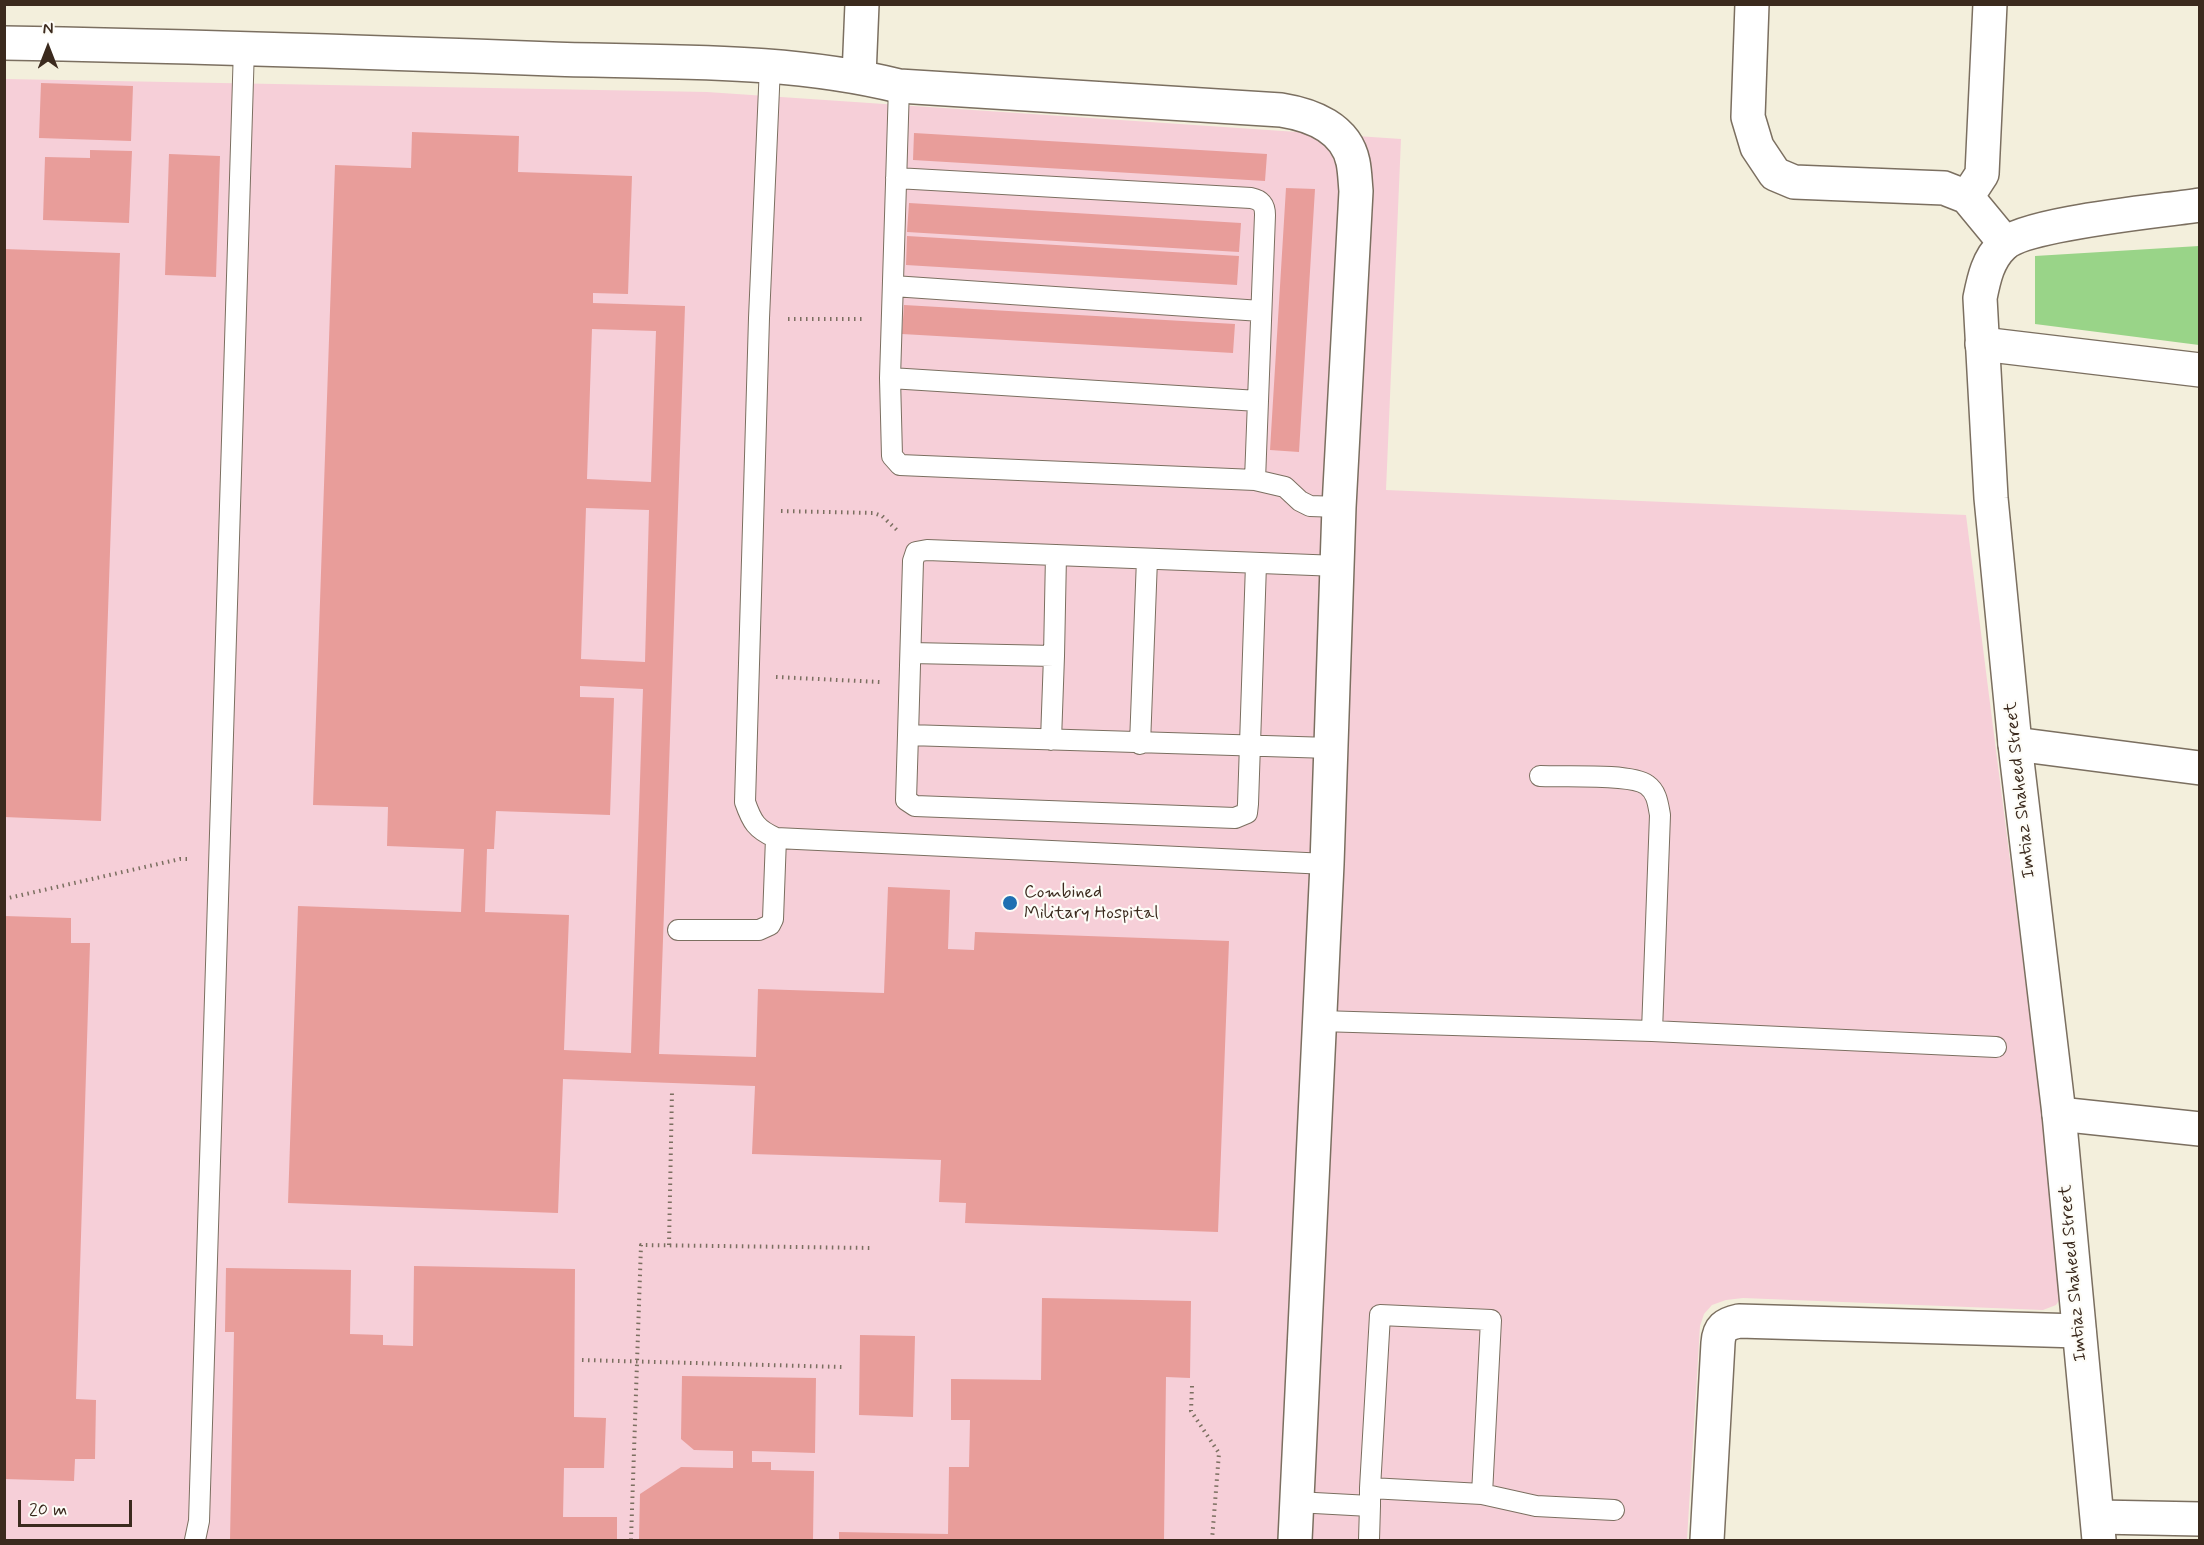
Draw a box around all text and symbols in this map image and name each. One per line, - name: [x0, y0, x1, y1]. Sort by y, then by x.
- north arrow: [18, 18, 78, 78]
- text: N: [43, 19, 53, 40]
- street label: Imtiaz Shaheed Street: [2001, 701, 2041, 879]
- place label: Combined Military Hospital: [1024, 882, 1159, 924]
- marker: Combined Military Hospital: [1001, 894, 1019, 912]
- street label: Imtiaz Shaheed Street: [2056, 1184, 2092, 1362]
- scale bar: [21, 1488, 135, 1526]
- text: 20 m: [29, 1498, 67, 1522]

